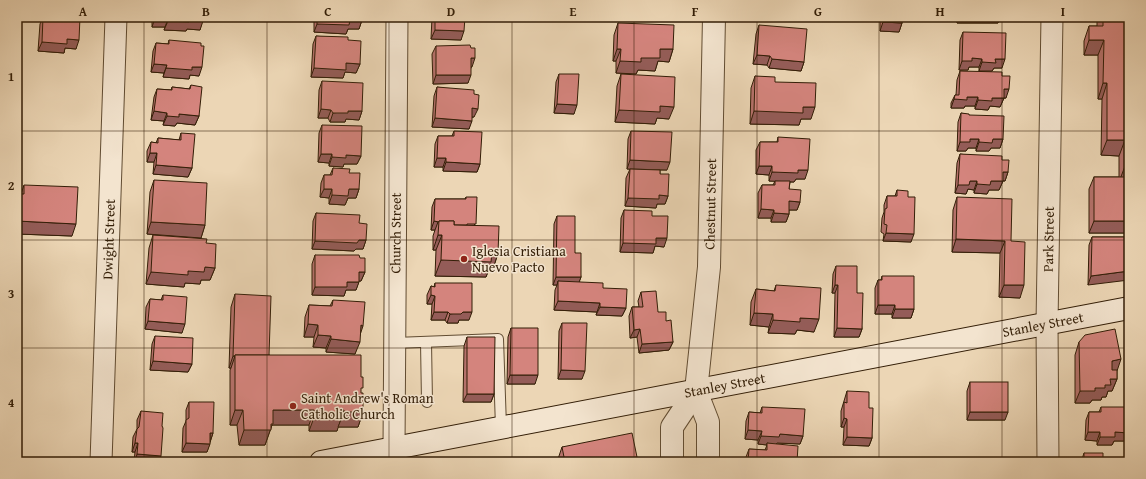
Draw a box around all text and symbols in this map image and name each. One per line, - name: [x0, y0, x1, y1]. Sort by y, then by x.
- text: A: [79, 2, 88, 21]
- text: B: [202, 2, 210, 21]
- text: C: [324, 2, 332, 21]
- text: D: [447, 2, 455, 21]
- text: E: [570, 2, 577, 21]
- text: F: [692, 2, 699, 21]
- text: G: [814, 2, 822, 21]
- text: H: [935, 2, 945, 21]
- text: I: [1061, 2, 1065, 21]
- text: 1: [8, 67, 14, 86]
- street label: Chestnut Street: [699, 158, 721, 250]
- text: 2: [8, 176, 15, 195]
- street label: Church Street: [385, 192, 406, 274]
- street label: Dwight Street: [97, 198, 120, 280]
- street label: Park Street: [1038, 206, 1059, 272]
- place label: Iglesia Cristiana Nuevo Pacto: [472, 241, 566, 277]
- marker: Iglesia Cristiana Nuevo Pacto: [459, 254, 469, 264]
- text: 3: [8, 284, 14, 303]
- street label: Stanley Street: [1001, 307, 1085, 342]
- street label: Stanley Street: [682, 368, 767, 403]
- place label: Saint Andrew's Roman Catholic Church: [301, 388, 434, 424]
- text: 4: [8, 393, 15, 412]
- marker: Saint Andrew's Roman Catholic Church: [288, 401, 298, 411]

